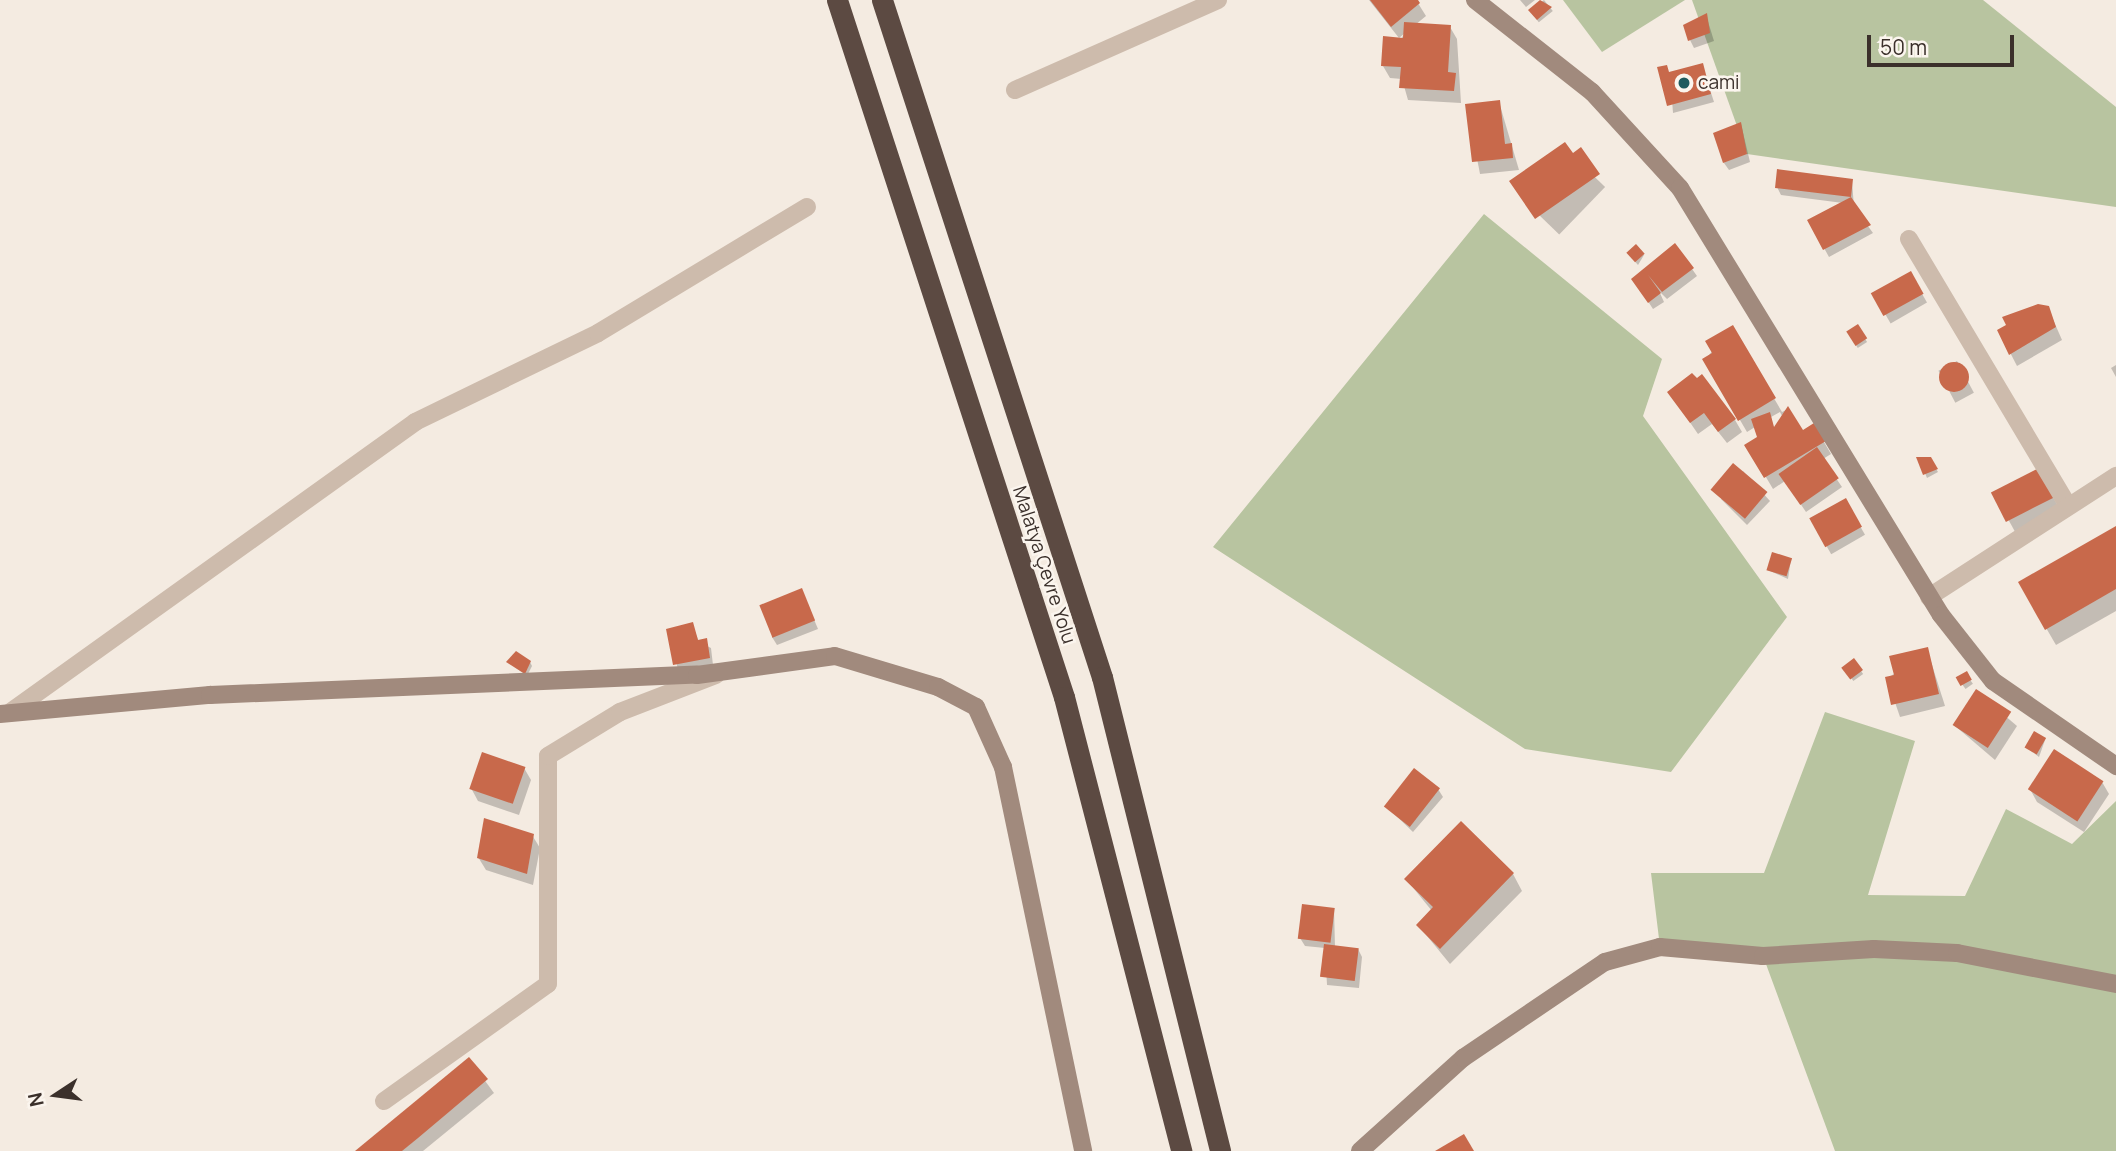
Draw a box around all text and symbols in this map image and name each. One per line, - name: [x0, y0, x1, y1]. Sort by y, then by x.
- scale bar: [1871, 21, 2018, 65]
- text: 50 m: [1880, 33, 1927, 61]
- place label: cami: [1698, 72, 1740, 94]
- marker: cami: [1676, 75, 1692, 91]
- street label: Malatya Çevre Yolu: [1008, 483, 1080, 647]
- north arrow: [21, 1060, 91, 1130]
- text: N: [21, 1090, 50, 1109]

